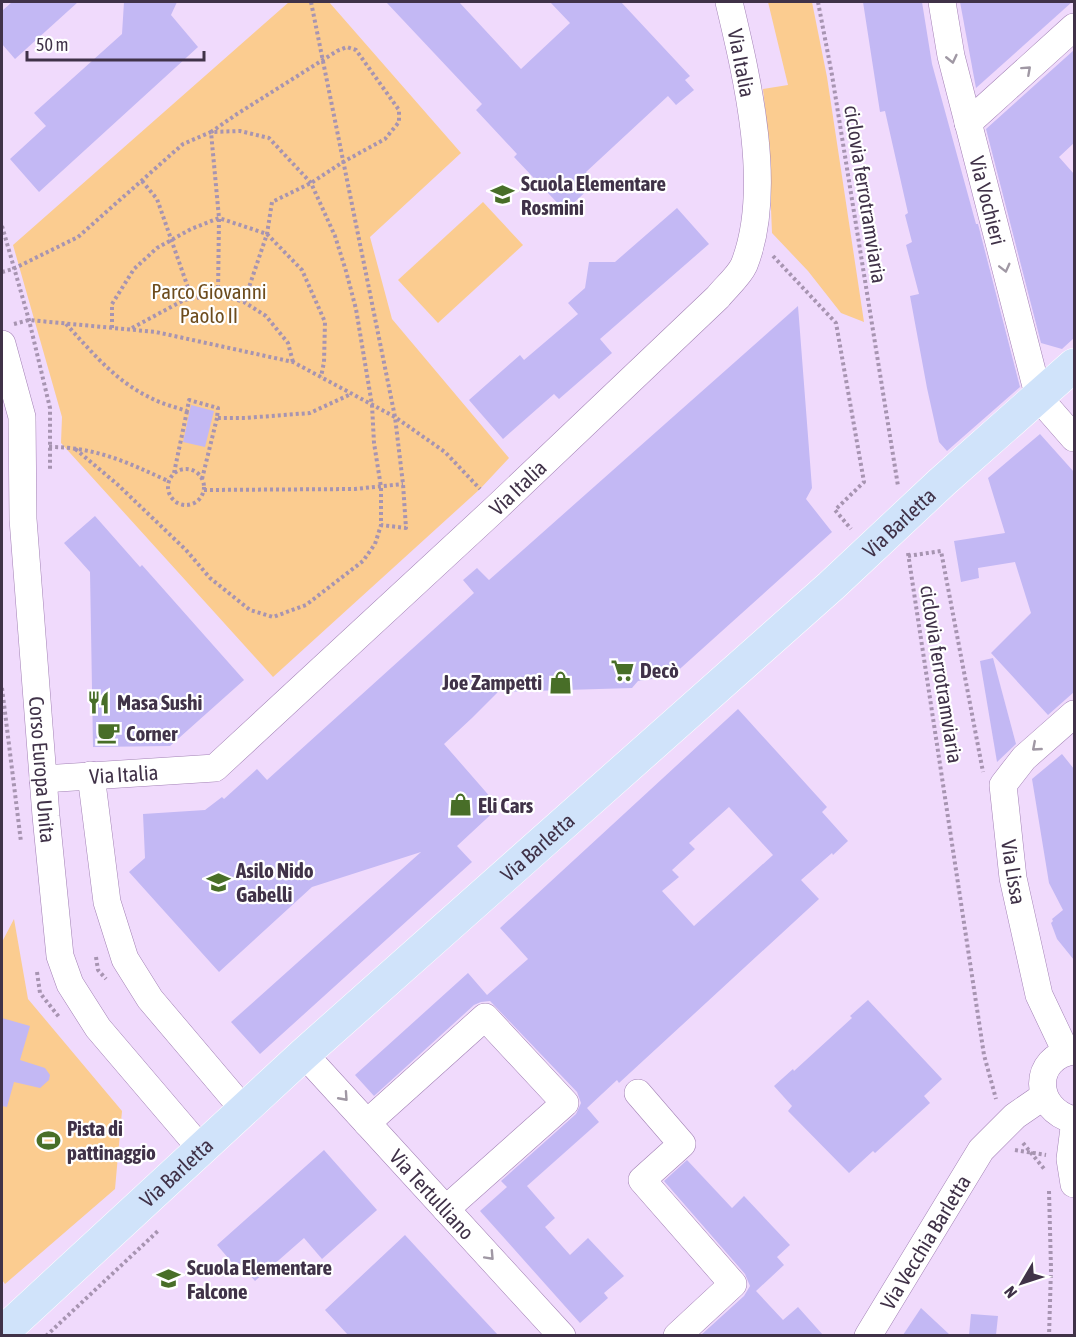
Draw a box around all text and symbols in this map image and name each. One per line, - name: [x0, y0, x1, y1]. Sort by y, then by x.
- scale bar: [27, 24, 204, 62]
- street label: Via Italia: [724, 27, 760, 99]
- text: 50 m: [36, 34, 68, 55]
- one-way arrow: [945, 54, 958, 64]
- one-way arrow: [1020, 66, 1031, 77]
- street label: ciclovia ferrotramviaria: [840, 103, 892, 285]
- street label: Via Vochieri: [965, 154, 1011, 247]
- place label: Scuola Elementare Rosmini: [521, 171, 666, 219]
- school or university icon: Scuola Elementare Rosmini: [490, 182, 516, 208]
- one-way arrow: [998, 263, 1011, 273]
- park label: Parco Giovanni Paolo II: [151, 279, 267, 327]
- street label: Via Italia: [484, 455, 551, 520]
- street label: Via Barletta: [858, 483, 940, 562]
- street label: ciclovia ferrotramviaria: [916, 583, 968, 765]
- supermarket icon: Decò: [609, 657, 635, 683]
- place label: Decò: [640, 658, 679, 682]
- shop icon: Joe Zampetti: [547, 669, 573, 695]
- place label: Joe Zampetti: [441, 670, 542, 694]
- restaurant icon: Masa Sushi: [86, 689, 112, 715]
- place label: Masa Sushi: [117, 690, 202, 714]
- street label: Corso Europa Unita: [25, 695, 61, 844]
- cafe icon: Corner: [95, 720, 121, 746]
- place label: Corner: [126, 721, 178, 745]
- one-way arrow: [1033, 740, 1043, 751]
- street label: Via Italia: [89, 760, 159, 788]
- shop icon: Eli Cars: [447, 792, 473, 818]
- place label: Eli Cars: [478, 793, 534, 817]
- street label: Via Barletta: [495, 808, 579, 886]
- street label: Via Lissa: [997, 838, 1031, 906]
- place label: Asilo Nido Gabelli: [235, 858, 314, 906]
- school or university icon: Asilo Nido Gabelli: [205, 869, 231, 895]
- one-way arrow: [337, 1090, 348, 1101]
- place label: Pista di pattinaggio: [67, 1116, 156, 1164]
- sports icon: Pista di pattinaggio: [36, 1127, 62, 1153]
- street label: Via Barletta: [135, 1133, 217, 1212]
- street label: Via Tertulliano: [385, 1144, 479, 1244]
- street label: Via Vecchia Barletta: [875, 1170, 975, 1314]
- one-way arrow: [483, 1250, 494, 1260]
- north arrow: [992, 1253, 1052, 1313]
- place label: Scuola Elementare Falcone: [187, 1255, 332, 1303]
- school or university icon: Scuola Elementare Falcone: [156, 1266, 182, 1292]
- text: N: [1000, 1283, 1020, 1302]

